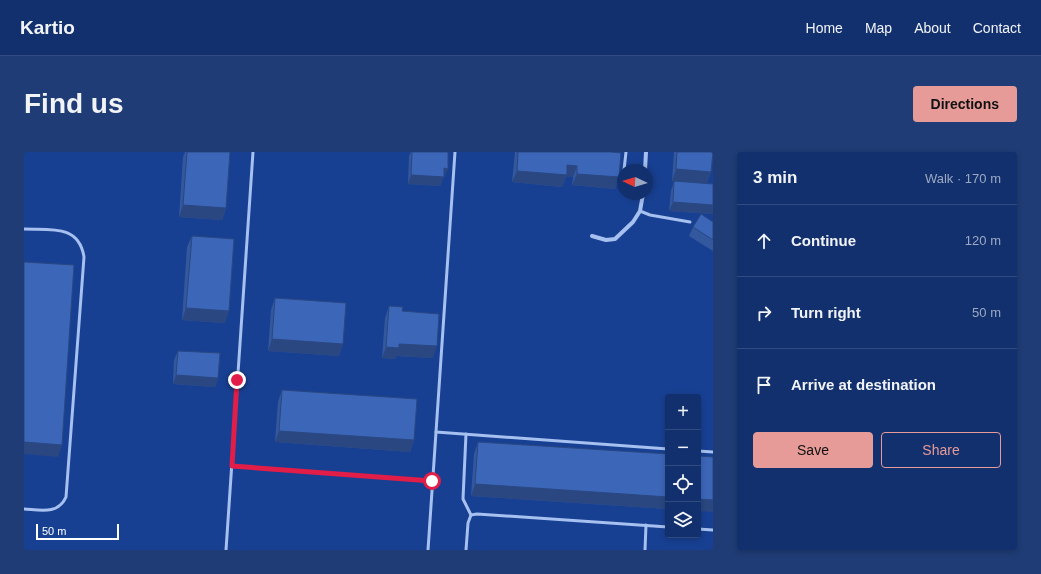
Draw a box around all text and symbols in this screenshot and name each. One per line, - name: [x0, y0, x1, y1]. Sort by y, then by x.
- text: Kartio: [20, 17, 75, 38]
- text: Home: [806, 20, 843, 36]
- text: Map: [865, 20, 892, 36]
- text: About: [914, 20, 951, 36]
- text: Contact: [973, 20, 1021, 36]
- button: Directions: [913, 86, 1017, 122]
- text: Find us: [24, 88, 124, 119]
- north arrow: [617, 164, 653, 200]
- text: 3 min: [753, 168, 797, 187]
- text: Walk · 170 m: [925, 171, 1001, 186]
- icon: ahead: [753, 230, 775, 252]
- text: Continue: [791, 232, 856, 249]
- text: 120 m: [965, 233, 1001, 248]
- icon: right: [753, 302, 775, 324]
- text: Turn right: [791, 304, 861, 321]
- text: 50 m: [972, 305, 1001, 320]
- route end: [228, 371, 246, 389]
- icon: arrive: [753, 374, 775, 396]
- text: Arrive at destination: [791, 376, 936, 393]
- map controls: [665, 394, 701, 538]
- button: +: [665, 394, 701, 430]
- button: −: [665, 430, 701, 466]
- button: Save: [753, 432, 873, 468]
- button: Share: [881, 432, 1001, 468]
- button: locate: [665, 466, 701, 502]
- route start: [423, 472, 441, 490]
- button: layers: [665, 502, 701, 538]
- scale bar: [36, 522, 119, 541]
- text: 50 m: [42, 525, 66, 537]

